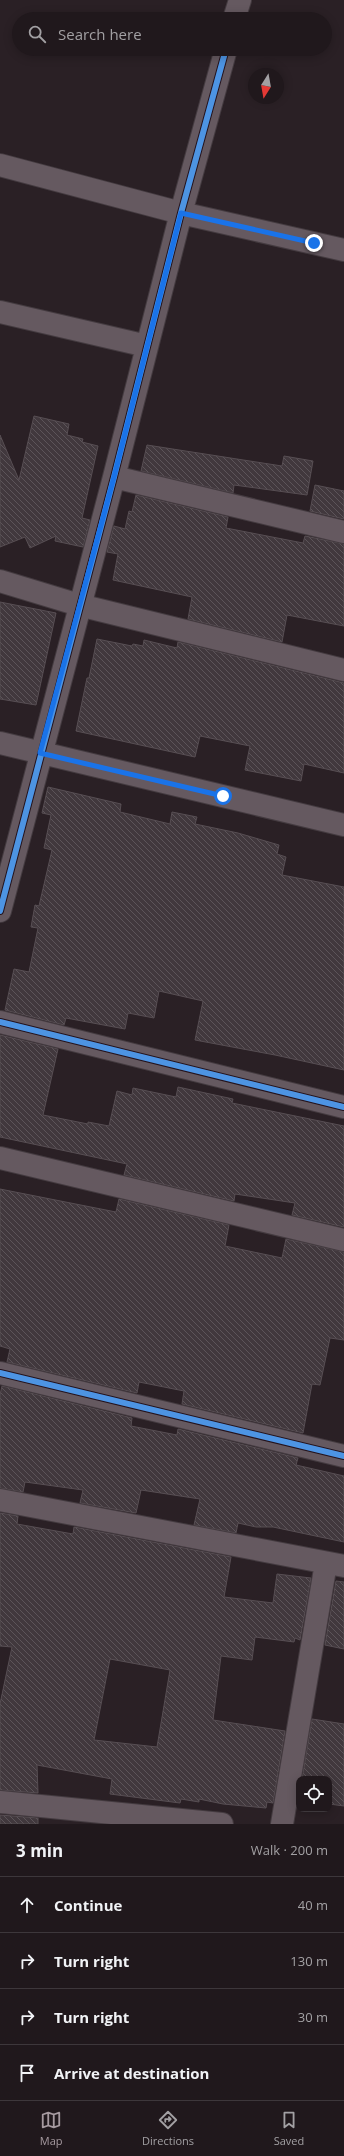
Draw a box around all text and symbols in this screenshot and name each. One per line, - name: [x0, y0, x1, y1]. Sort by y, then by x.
- search box: [12, 12, 332, 56]
- icon: search: [26, 23, 48, 45]
- text: Search here: [58, 24, 142, 44]
- north arrow: [248, 68, 284, 104]
- route end: [305, 234, 323, 252]
- route start: [214, 787, 232, 805]
- map controls: [296, 1776, 332, 1812]
- button: locate: [296, 1776, 332, 1812]
- text: 3 min: [16, 1839, 63, 1862]
- text: Walk · 200 m: [251, 1841, 328, 1859]
- icon: ahead: [16, 1894, 38, 1916]
- text: Continue: [54, 1895, 122, 1915]
- text: 40 m: [298, 1896, 328, 1914]
- icon: right: [16, 1950, 38, 1972]
- text: Turn right: [54, 1951, 129, 1971]
- text: 130 m: [290, 1952, 328, 1970]
- icon: right: [16, 2006, 38, 2028]
- text: Turn right: [54, 2007, 129, 2027]
- text: 30 m: [298, 2008, 328, 2026]
- icon: arrive: [16, 2062, 38, 2084]
- text: Arrive at destination: [54, 2063, 209, 2083]
- tab: Map: [40, 2109, 63, 2148]
- tab: Directions: [142, 2109, 194, 2148]
- tab: Saved: [274, 2109, 304, 2148]

